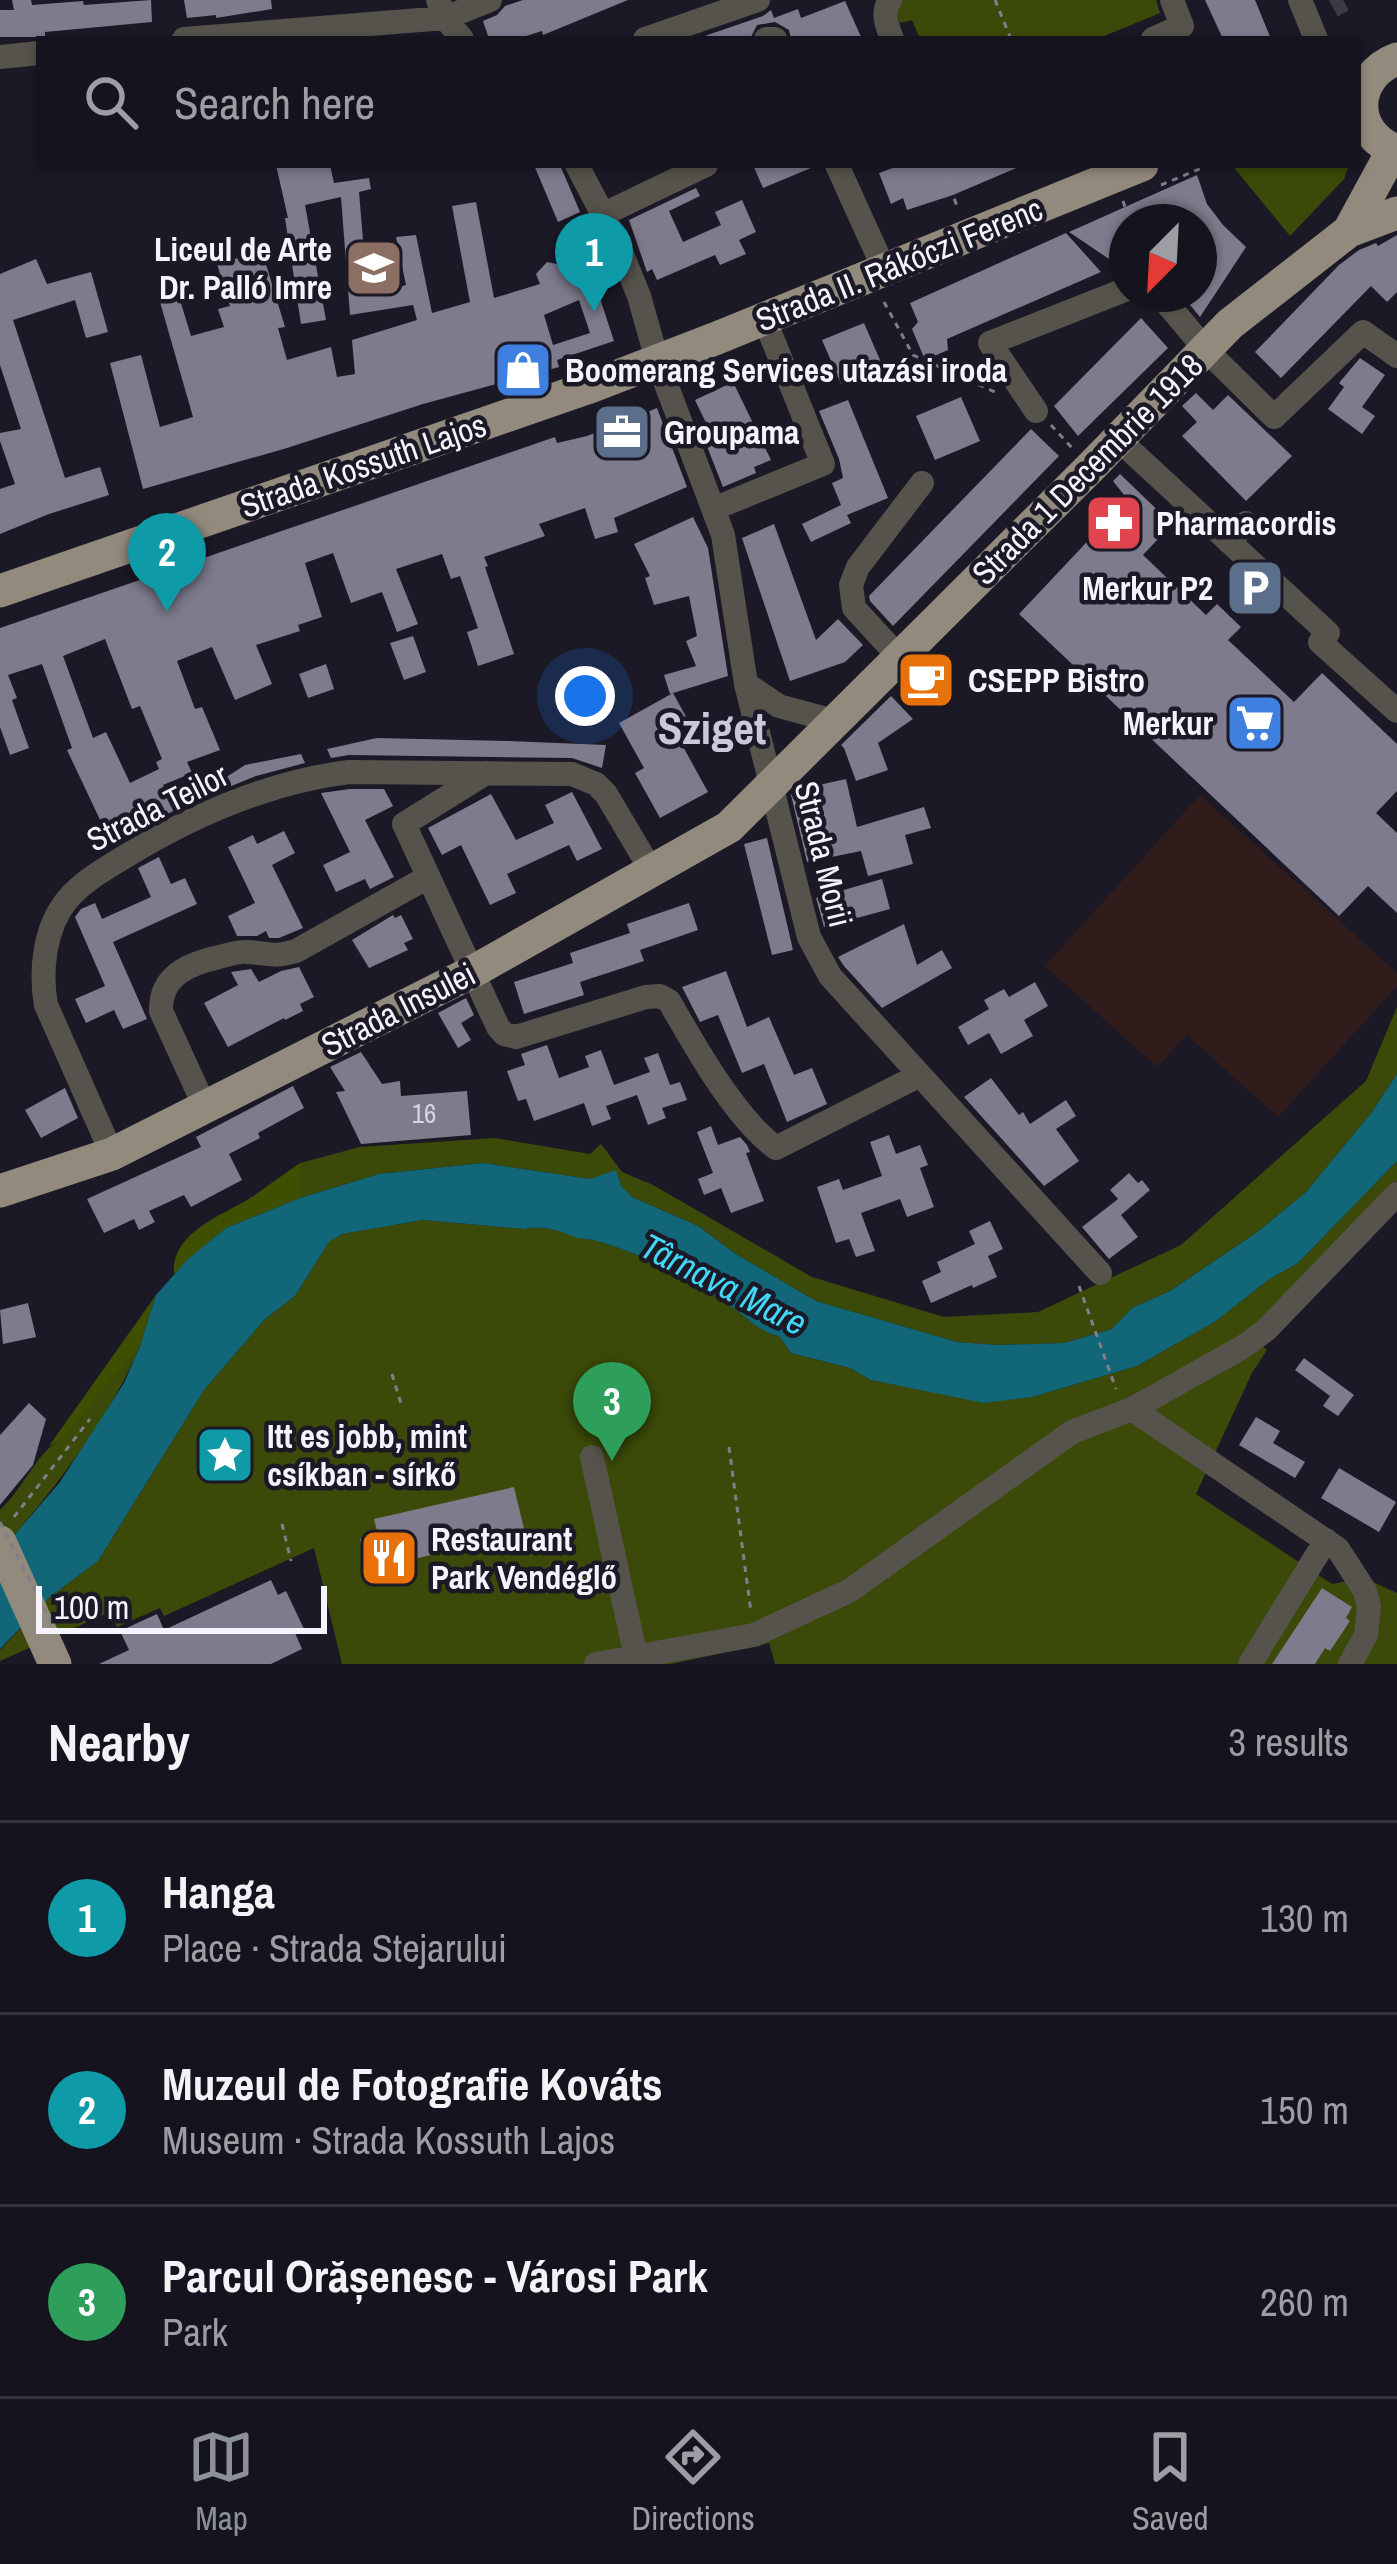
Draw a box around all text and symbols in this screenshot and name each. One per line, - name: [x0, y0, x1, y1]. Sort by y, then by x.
- search box: [36, 36, 1361, 168]
- icon: search: [78, 69, 144, 135]
- text: Search here: [174, 72, 375, 133]
- street label: Strada II. Rákóczi Ferenc: [749, 186, 1049, 342]
- north arrow: [1109, 204, 1217, 312]
- pin: 1: [555, 213, 633, 312]
- place label: Liceul de Arte Dr. Palló Imre: [154, 227, 332, 309]
- school or university icon: Liceul de Arte Dr. Palló Imre: [343, 237, 405, 299]
- shop icon: Boomerang Services utazási iroda: [492, 339, 554, 401]
- street label: Strada 1 Decembrie 1918: [962, 344, 1212, 594]
- place label: Boomerang Services utazási iroda: [565, 348, 1007, 392]
- office icon: Groupama: [591, 401, 653, 463]
- street label: Strada Kossuth Lajos: [234, 402, 492, 528]
- place label: Groupama: [664, 410, 799, 454]
- pharmacy icon: Pharmacordis: [1083, 492, 1145, 554]
- place label: Pharmacordis: [1156, 501, 1336, 545]
- pin: 2: [128, 513, 206, 612]
- parking icon: Merkur P2: [1224, 557, 1286, 619]
- place label: Merkur P2: [1082, 566, 1213, 610]
- cafe icon: CSEPP Bistro: [895, 649, 957, 711]
- place label: CSEPP Bistro: [968, 658, 1145, 702]
- your location: [555, 666, 615, 726]
- supermarket icon: Merkur: [1224, 692, 1286, 754]
- district label: Sziget: [658, 697, 766, 758]
- place label: Merkur: [1123, 701, 1213, 745]
- street label: Strada Teilor: [79, 753, 235, 861]
- street label: Strada Morii: [785, 776, 863, 932]
- street label: Strada Insulei: [314, 951, 482, 1067]
- house number: 16: [412, 1095, 436, 1131]
- water label: Târnava Mare: [633, 1222, 815, 1346]
- pin: 3: [573, 1362, 651, 1461]
- place label: Itt es jobb, mint csíkban - sírkő: [267, 1414, 467, 1496]
- place icon: Itt es jobb, mint csíkban - sírkő: [194, 1424, 256, 1486]
- place label: Restaurant Park Vendéglő: [431, 1517, 617, 1599]
- restaurant icon: Restaurant Park Vendéglő: [358, 1527, 420, 1589]
- scale bar: [36, 1580, 327, 1633]
- text: 100 m: [54, 1585, 129, 1629]
- text: Nearby: [48, 1708, 190, 1777]
- text: 3 results: [1228, 1716, 1349, 1768]
- text: Hanga: [162, 1861, 275, 1922]
- text: 1: [78, 1892, 96, 1944]
- text: 130 m: [1260, 1892, 1349, 1944]
- text: Place · Strada Stejarului: [162, 1922, 507, 1974]
- text: Muzeul de Fotografie Kováts: [162, 2053, 663, 2114]
- text: 2: [78, 2084, 96, 2136]
- text: 150 m: [1260, 2084, 1349, 2136]
- text: Museum · Strada Kossuth Lajos: [162, 2114, 615, 2166]
- text: Parcul Orășenesc - Városi Park: [162, 2245, 708, 2306]
- text: 3: [78, 2276, 96, 2328]
- text: 260 m: [1260, 2276, 1349, 2328]
- text: Park: [162, 2306, 228, 2358]
- tab: Map: [188, 2424, 254, 2540]
- tab: Directions: [631, 2424, 755, 2540]
- tab: Saved: [1132, 2424, 1208, 2540]

